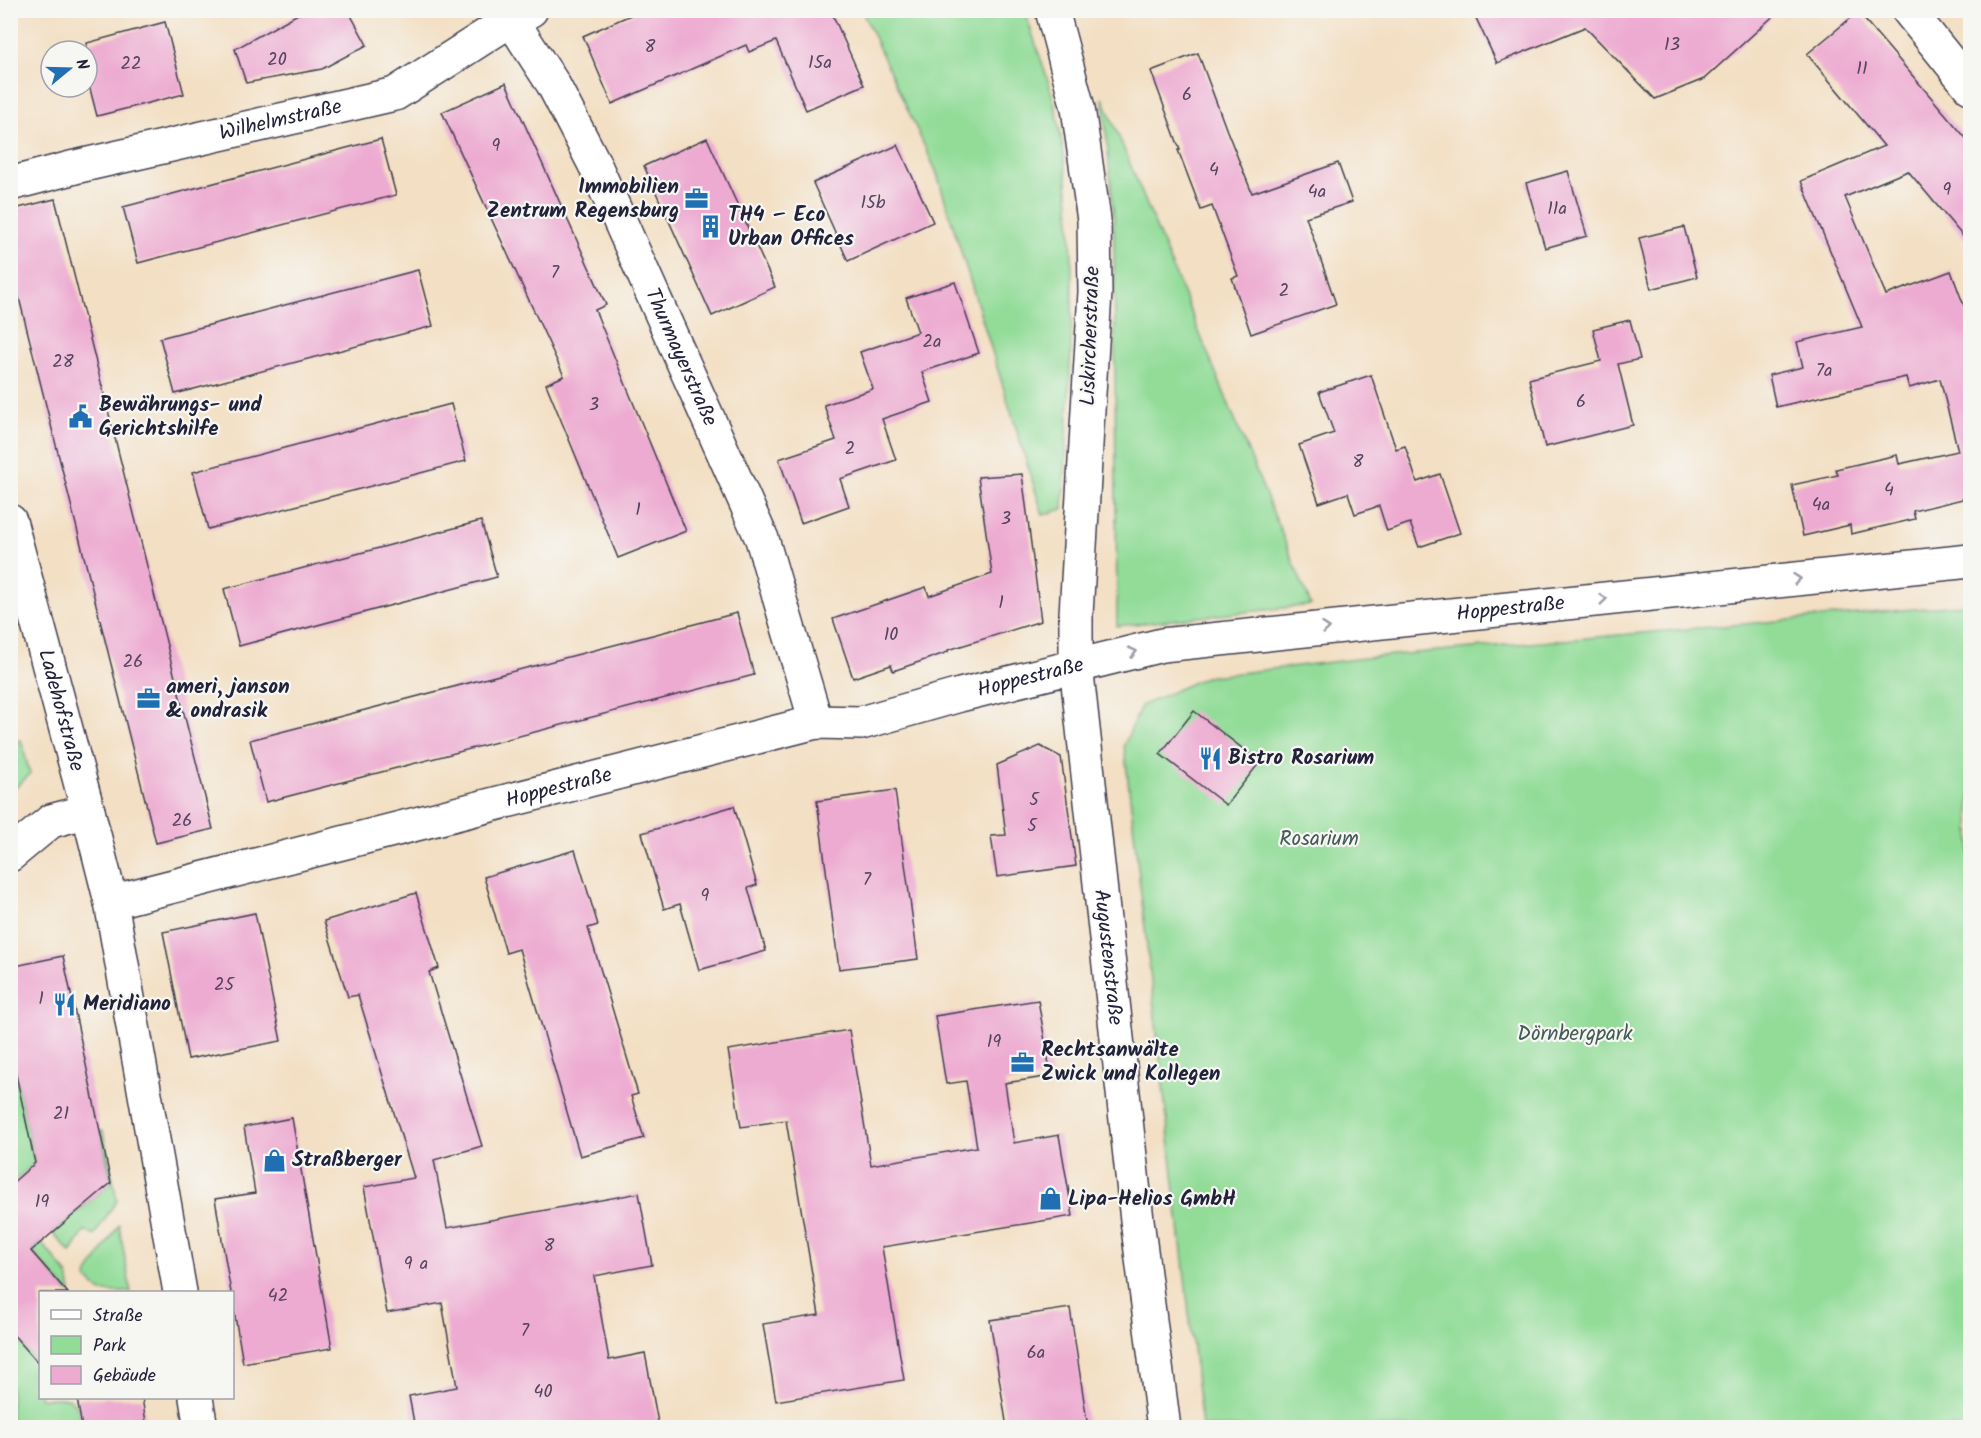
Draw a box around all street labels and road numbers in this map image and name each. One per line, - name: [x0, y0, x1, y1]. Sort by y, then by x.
- street label: Wilhelmstraße: [216, 90, 346, 150]
- street label: Liskircherstraße: [1072, 265, 1110, 406]
- street label: Thurmayerstraße: [636, 283, 726, 432]
- street label: Hoppestraße: [1455, 587, 1567, 631]
- street label: Ladehofstraße: [29, 645, 93, 776]
- street label: Hoppestraße: [974, 648, 1088, 707]
- street label: Hoppestraße: [502, 758, 616, 817]
- street label: Augustenstraße: [1084, 888, 1132, 1027]

